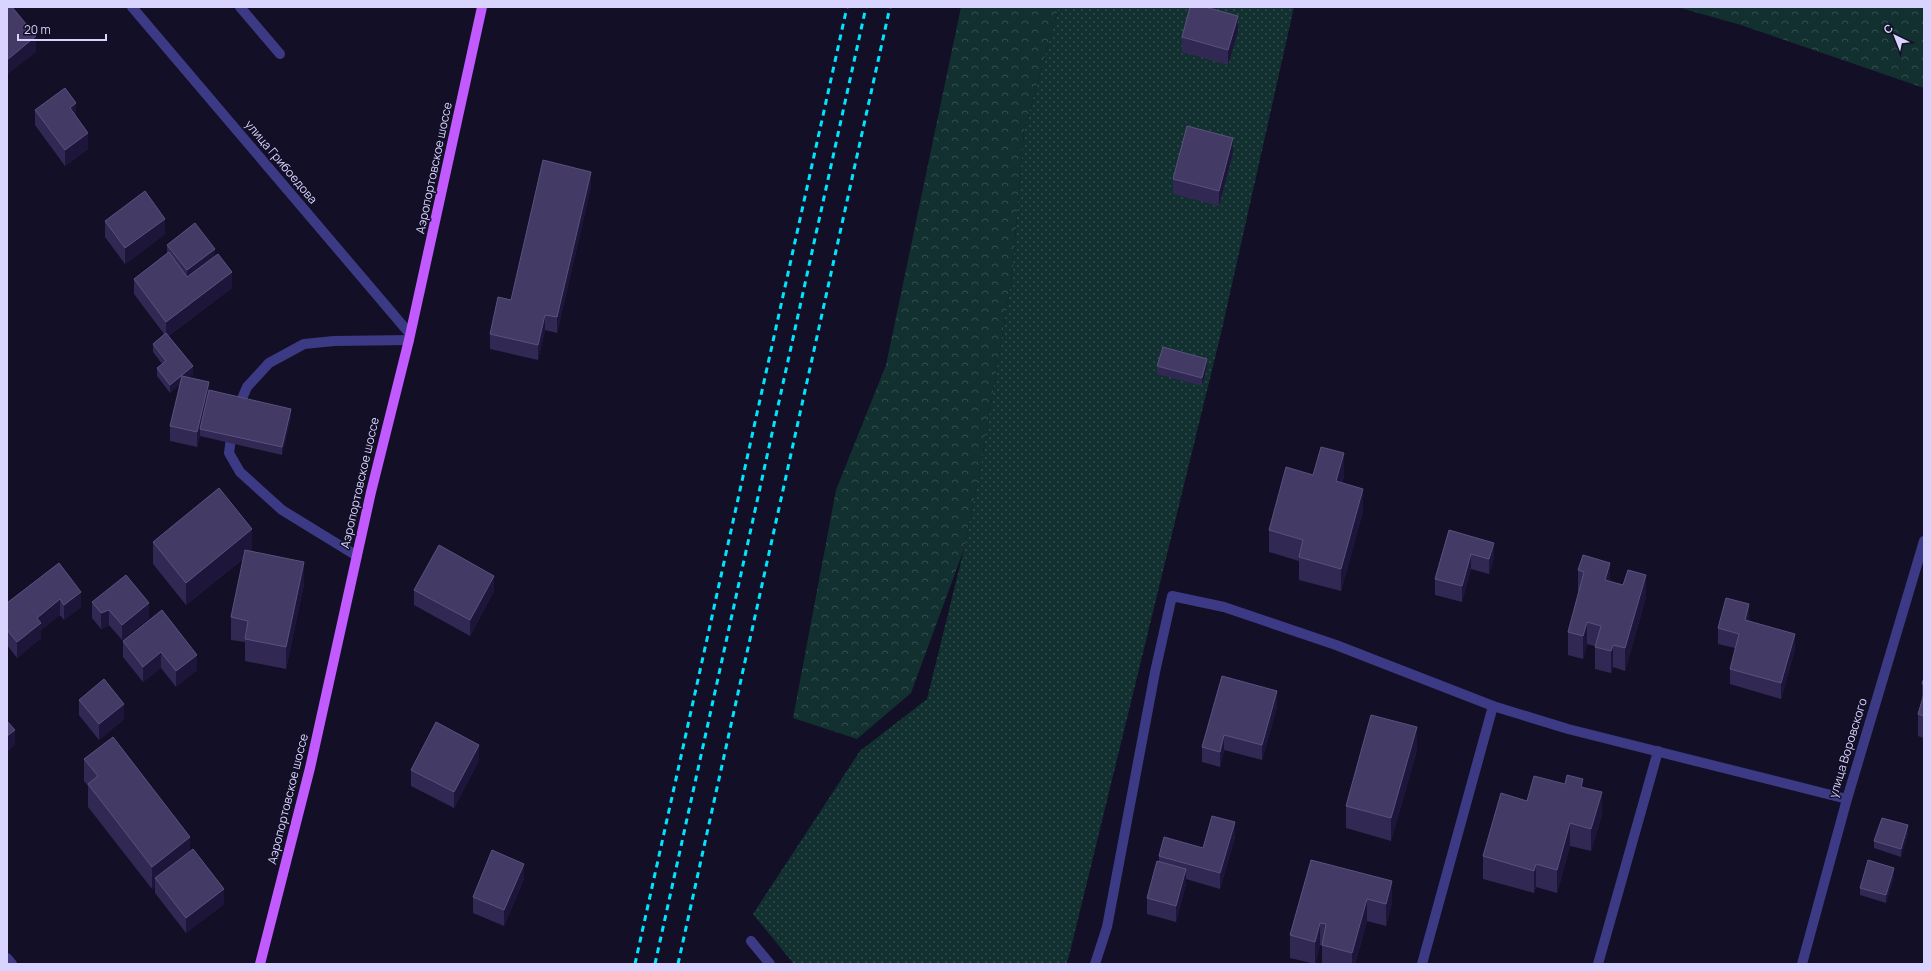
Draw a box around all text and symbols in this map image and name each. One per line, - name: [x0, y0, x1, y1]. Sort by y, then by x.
- scale bar: [18, 16, 106, 42]
- north arrow: [1875, 16, 1915, 56]
- text: С: [1880, 20, 1896, 37]
- text: 20 m: [24, 21, 51, 38]
- street label: Аэропортовское шоссе: [411, 100, 456, 235]
- street label: улица Грибоедова: [241, 116, 321, 207]
- street label: Аэропортовское шоссе: [336, 416, 383, 550]
- street label: улица Воровского: [1824, 696, 1871, 800]
- street label: Аэропортовское шоссе: [263, 732, 312, 866]

